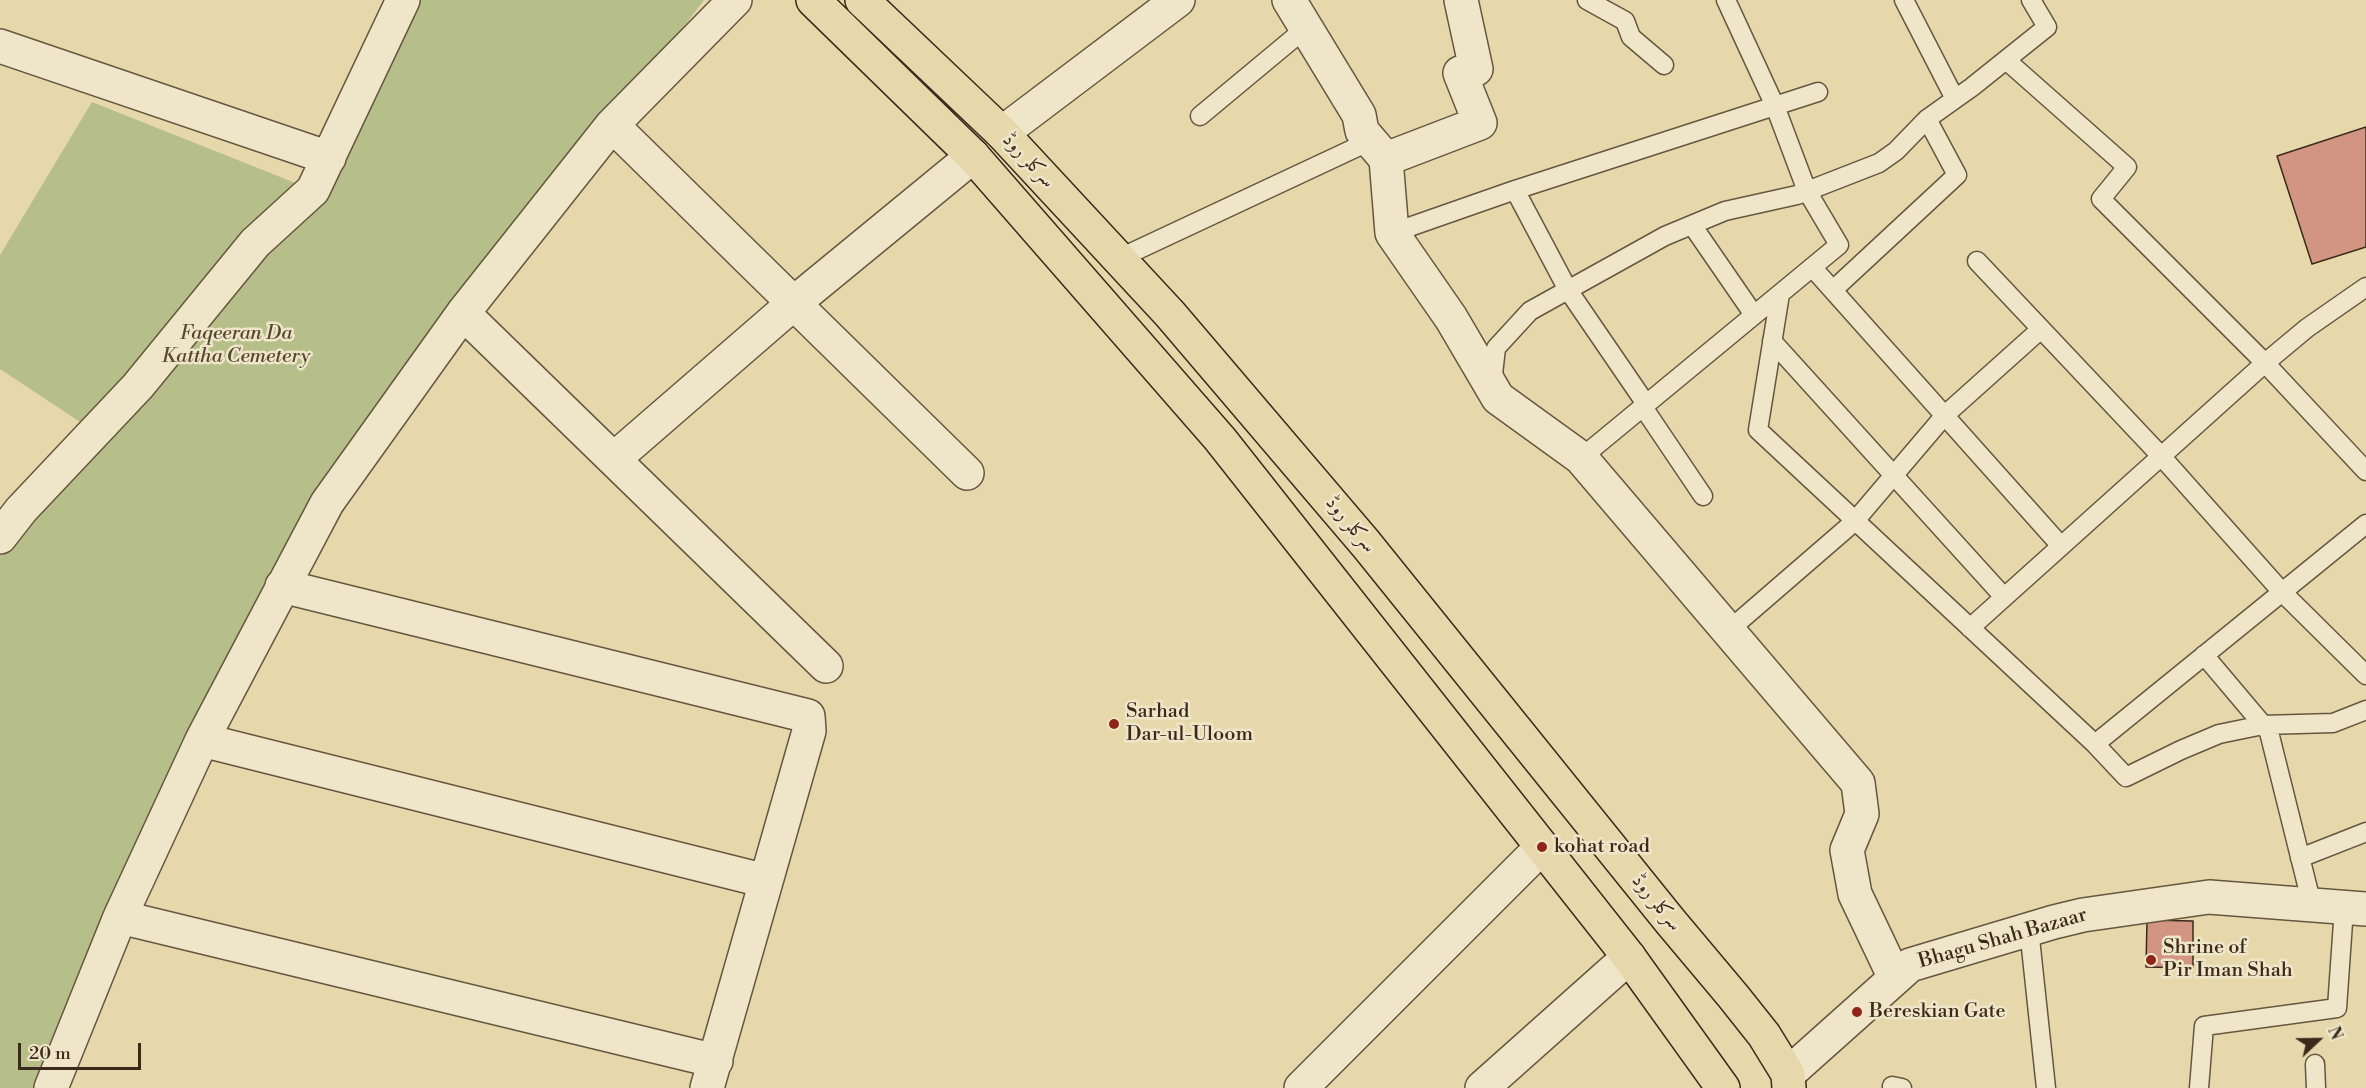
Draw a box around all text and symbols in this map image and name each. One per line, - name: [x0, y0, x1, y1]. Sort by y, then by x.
- street label: سرکلر روڈ: [997, 128, 1059, 194]
- park label: Faqeeran Da Kattha Cemetery: [162, 322, 310, 369]
- street label: سرکلر روڈ: [1319, 492, 1381, 558]
- place label: Sarhad Dar-ul-Uloom: [1126, 700, 1253, 747]
- marker: Sarhad Dar-ul-Uloom: [1107, 717, 1121, 731]
- place label: kohat road: [1554, 835, 1650, 859]
- marker: kohat road: [1535, 840, 1549, 854]
- street label: سرکلر روڈ: [1626, 870, 1686, 936]
- street label: Bhagu Shah Bazaar: [1916, 903, 2090, 975]
- place label: Shrine of Pir Iman Shah: [2163, 936, 2293, 983]
- marker: Shrine of Pir Iman Shah: [2144, 953, 2158, 967]
- place label: Bereskian Gate: [1869, 1000, 2006, 1024]
- marker: Bereskian Gate: [1850, 1005, 1864, 1019]
- north arrow: [2288, 1010, 2348, 1070]
- text: N: [2323, 1024, 2346, 1043]
- scale bar: [21, 1031, 144, 1069]
- text: 20 m: [29, 1042, 71, 1065]

